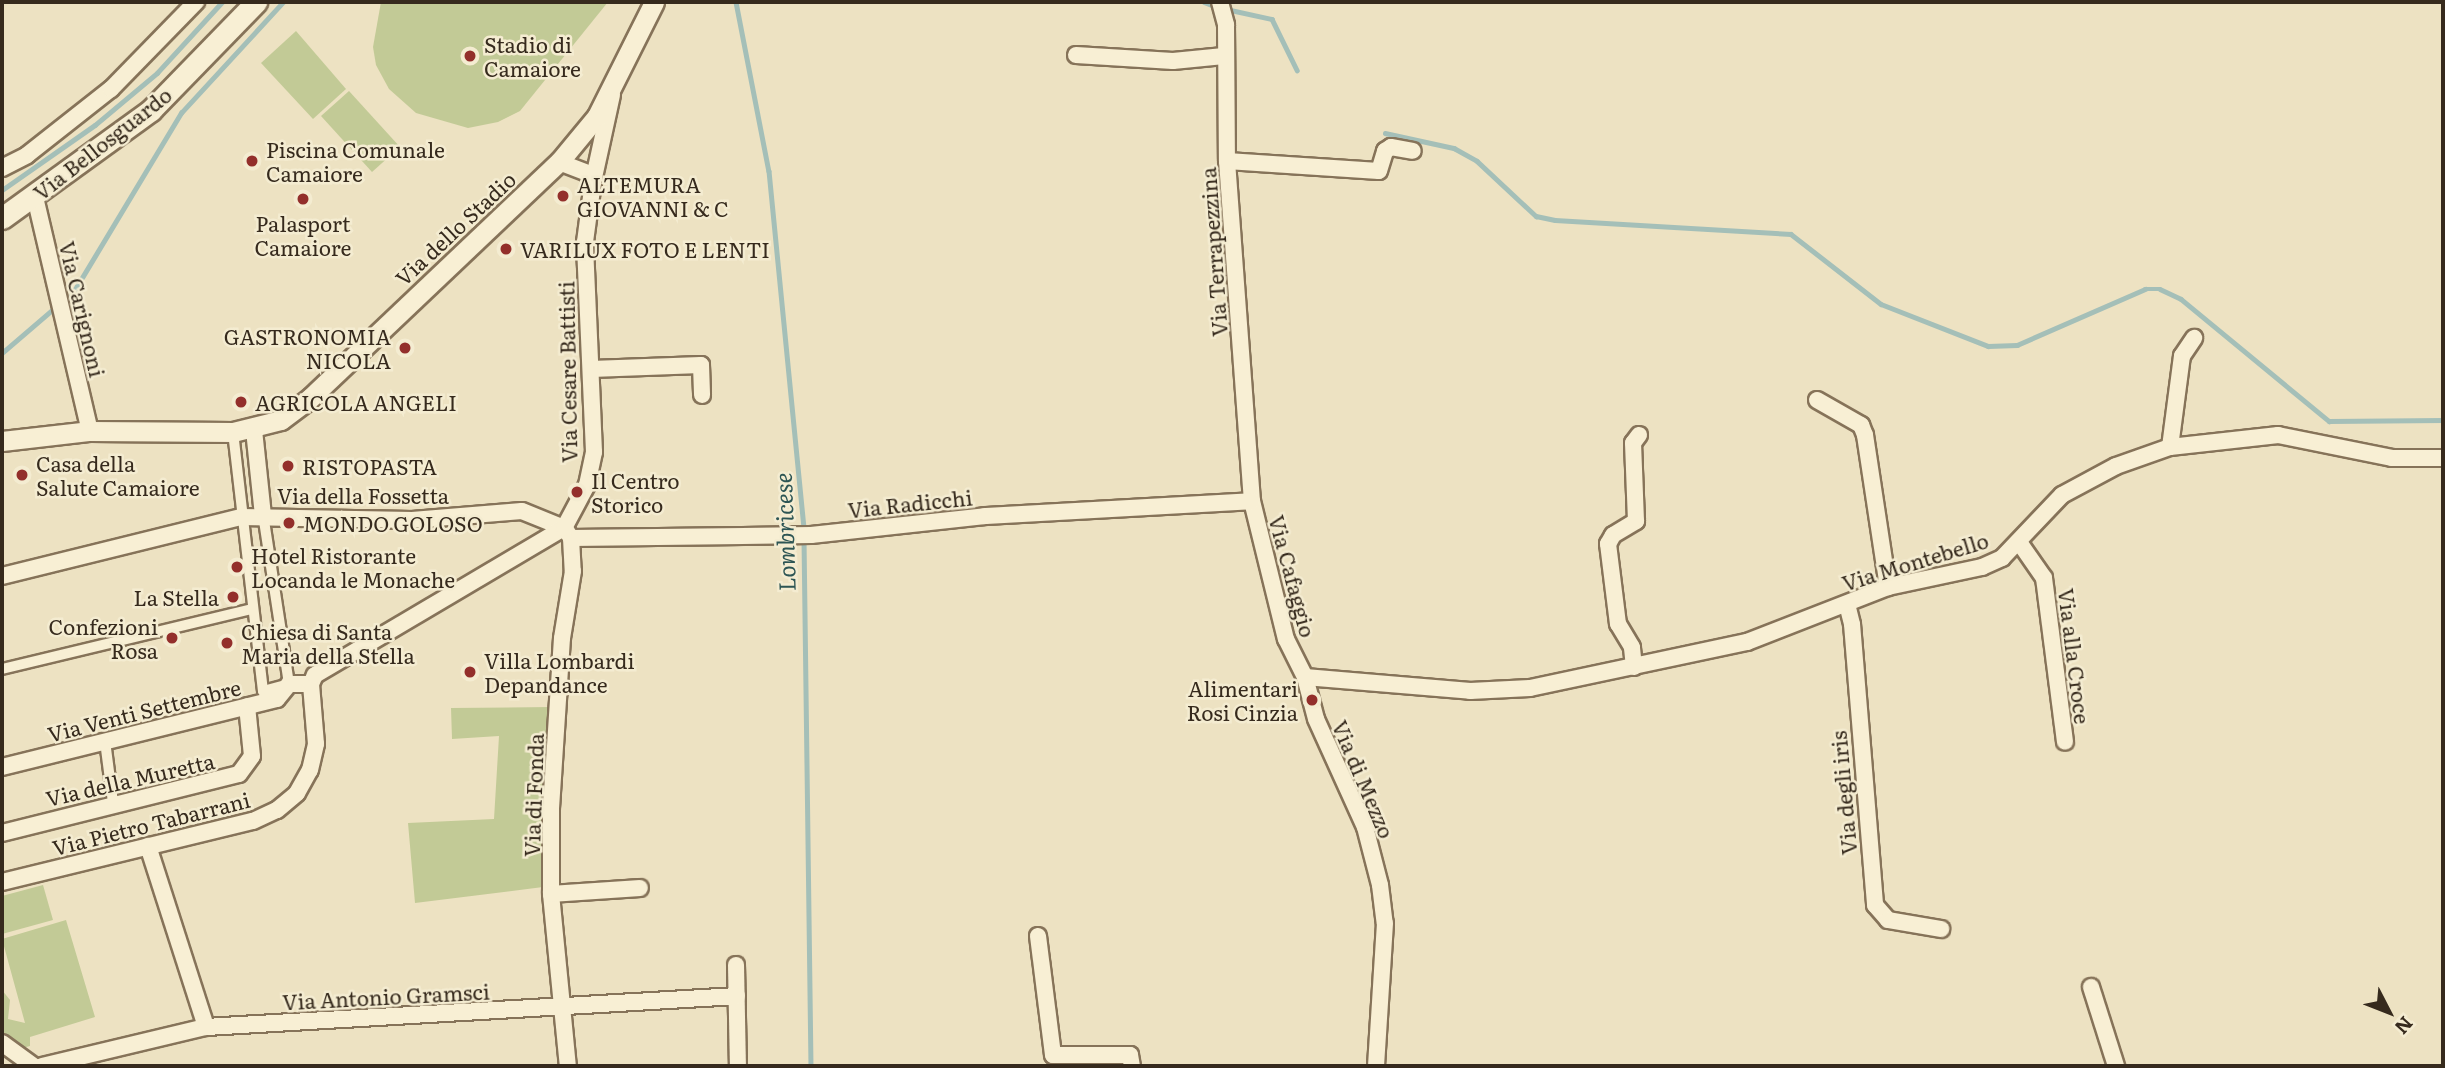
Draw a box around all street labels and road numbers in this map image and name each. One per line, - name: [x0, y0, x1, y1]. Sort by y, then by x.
- street label: Via Bellosguardo: [28, 81, 176, 205]
- street label: Via dello Stadio: [390, 166, 520, 290]
- street label: Via Terrapezzina: [1195, 166, 1231, 338]
- street label: Via Carignoni: [55, 239, 111, 379]
- street label: Via Cesare Battisti: [553, 281, 581, 463]
- street label: Via della Fossetta: [277, 482, 449, 508]
- street label: Via Radicchi: [846, 484, 974, 522]
- street label: Via Cafaggio: [1265, 512, 1321, 640]
- street label: Via Montebello: [1839, 527, 1991, 595]
- street label: Via alla Croce: [2054, 587, 2096, 725]
- street label: Via Venti Settembre: [45, 674, 243, 746]
- street label: Via di Mezzo: [1328, 716, 1400, 842]
- street label: Via degli iris: [1825, 730, 1861, 856]
- street label: Via di Fonda: [518, 733, 548, 857]
- street label: Via della Muretta: [43, 747, 217, 811]
- street label: Via Pietro Tabarrani: [50, 786, 252, 860]
- street label: Via Antonio Gramsci: [282, 978, 490, 1014]

